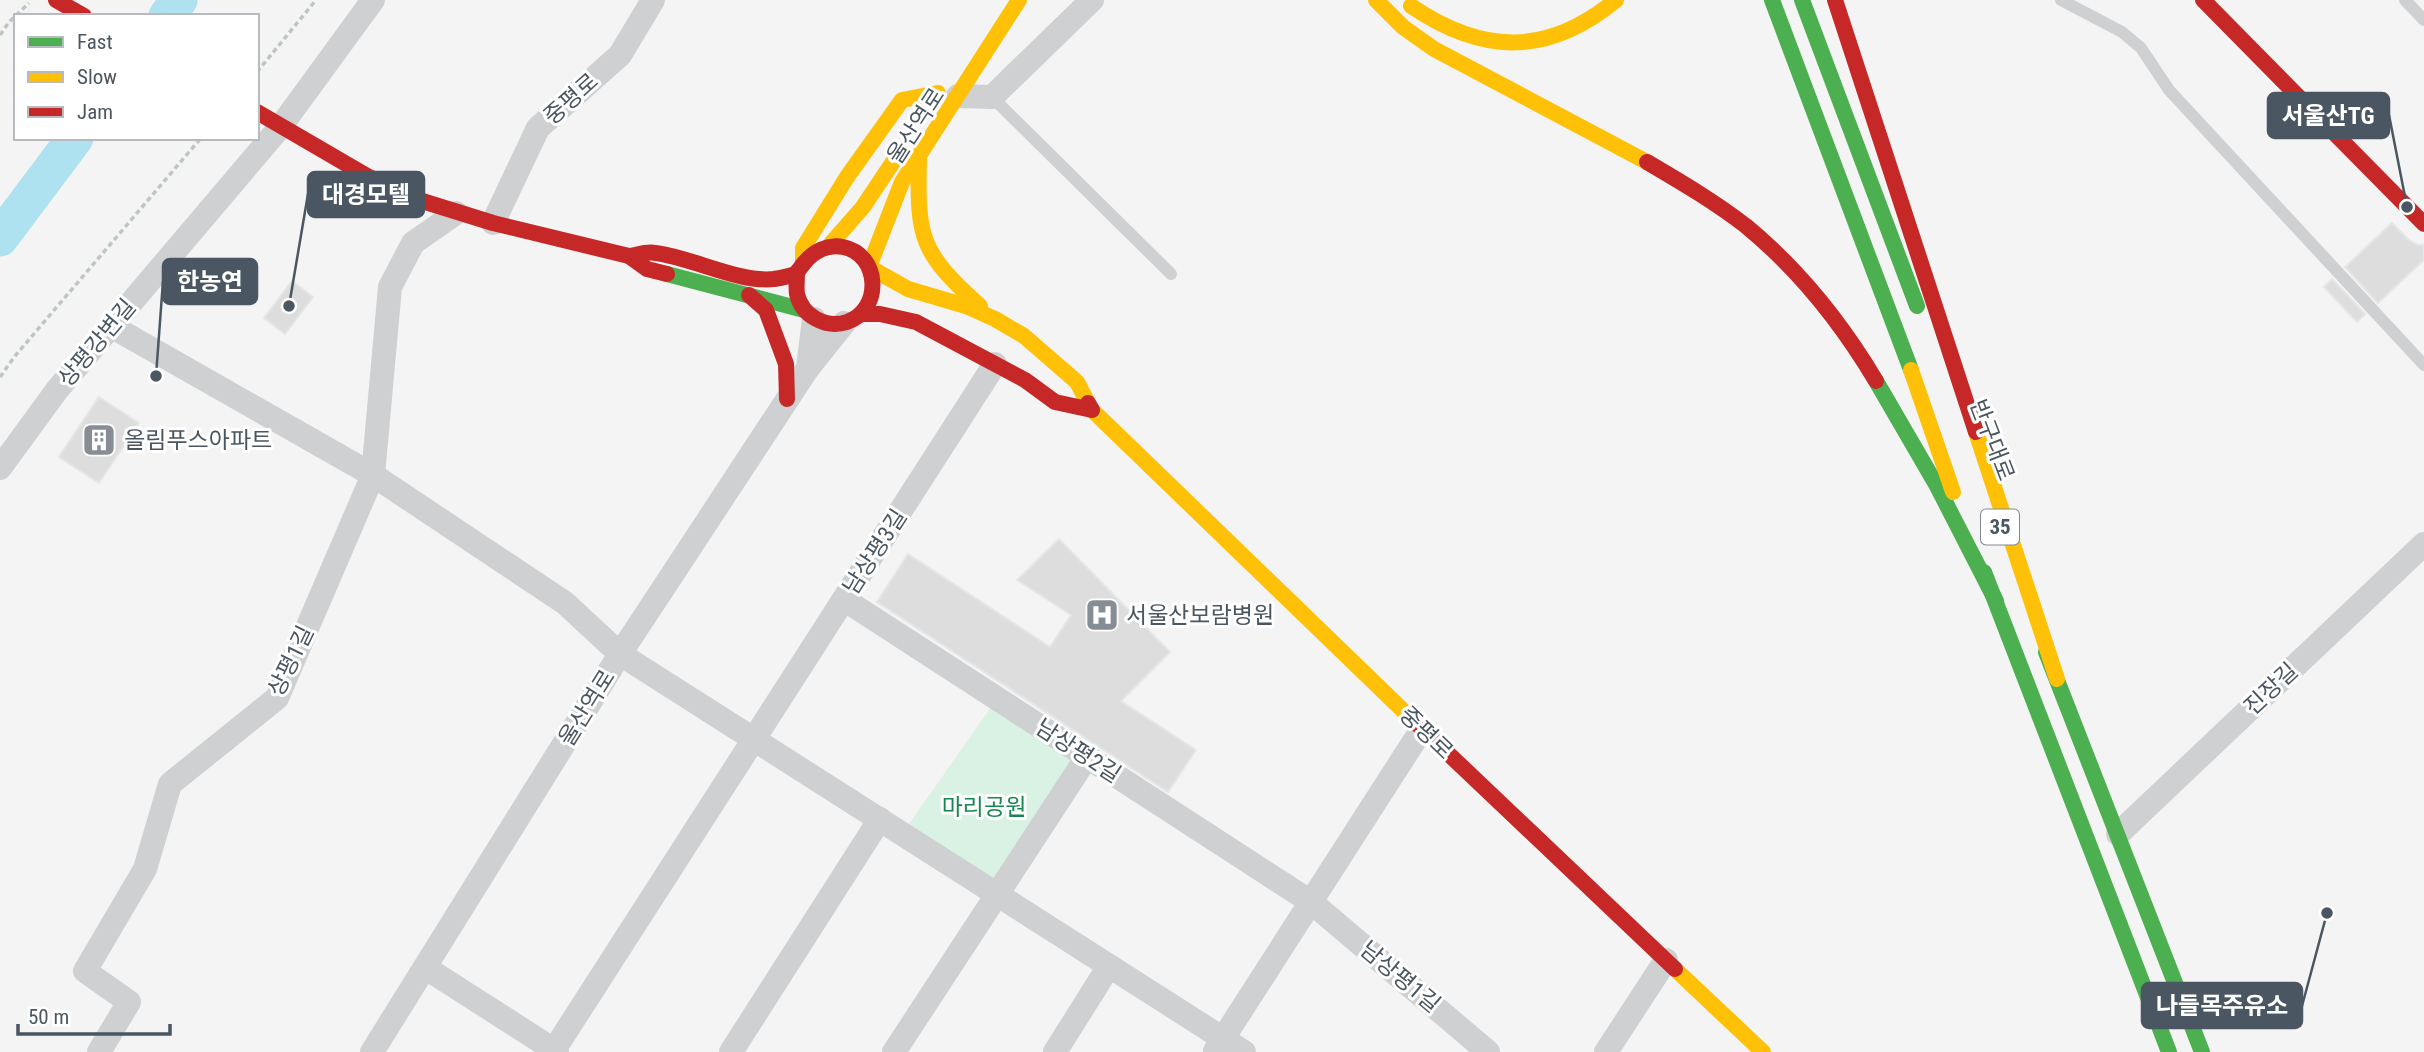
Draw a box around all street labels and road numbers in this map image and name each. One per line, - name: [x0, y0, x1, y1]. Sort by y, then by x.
- street label: 중평로: [538, 68, 604, 130]
- street label: 울산역로: [882, 83, 950, 169]
- street label: 상평강변길: [53, 294, 141, 392]
- street label: 반구대로: [1964, 396, 2020, 484]
- street label: 남상평3길: [838, 504, 912, 600]
- road number: 35: [1981, 510, 2019, 544]
- street label: 상평1길: [262, 621, 320, 701]
- street label: 진장길: [2239, 657, 2303, 721]
- street label: 울산역로: [553, 665, 621, 751]
- street label: 중평로: [1394, 701, 1458, 765]
- street label: 남상평2길: [1030, 714, 1126, 788]
- street label: 남상평1길: [1355, 936, 1445, 1018]

